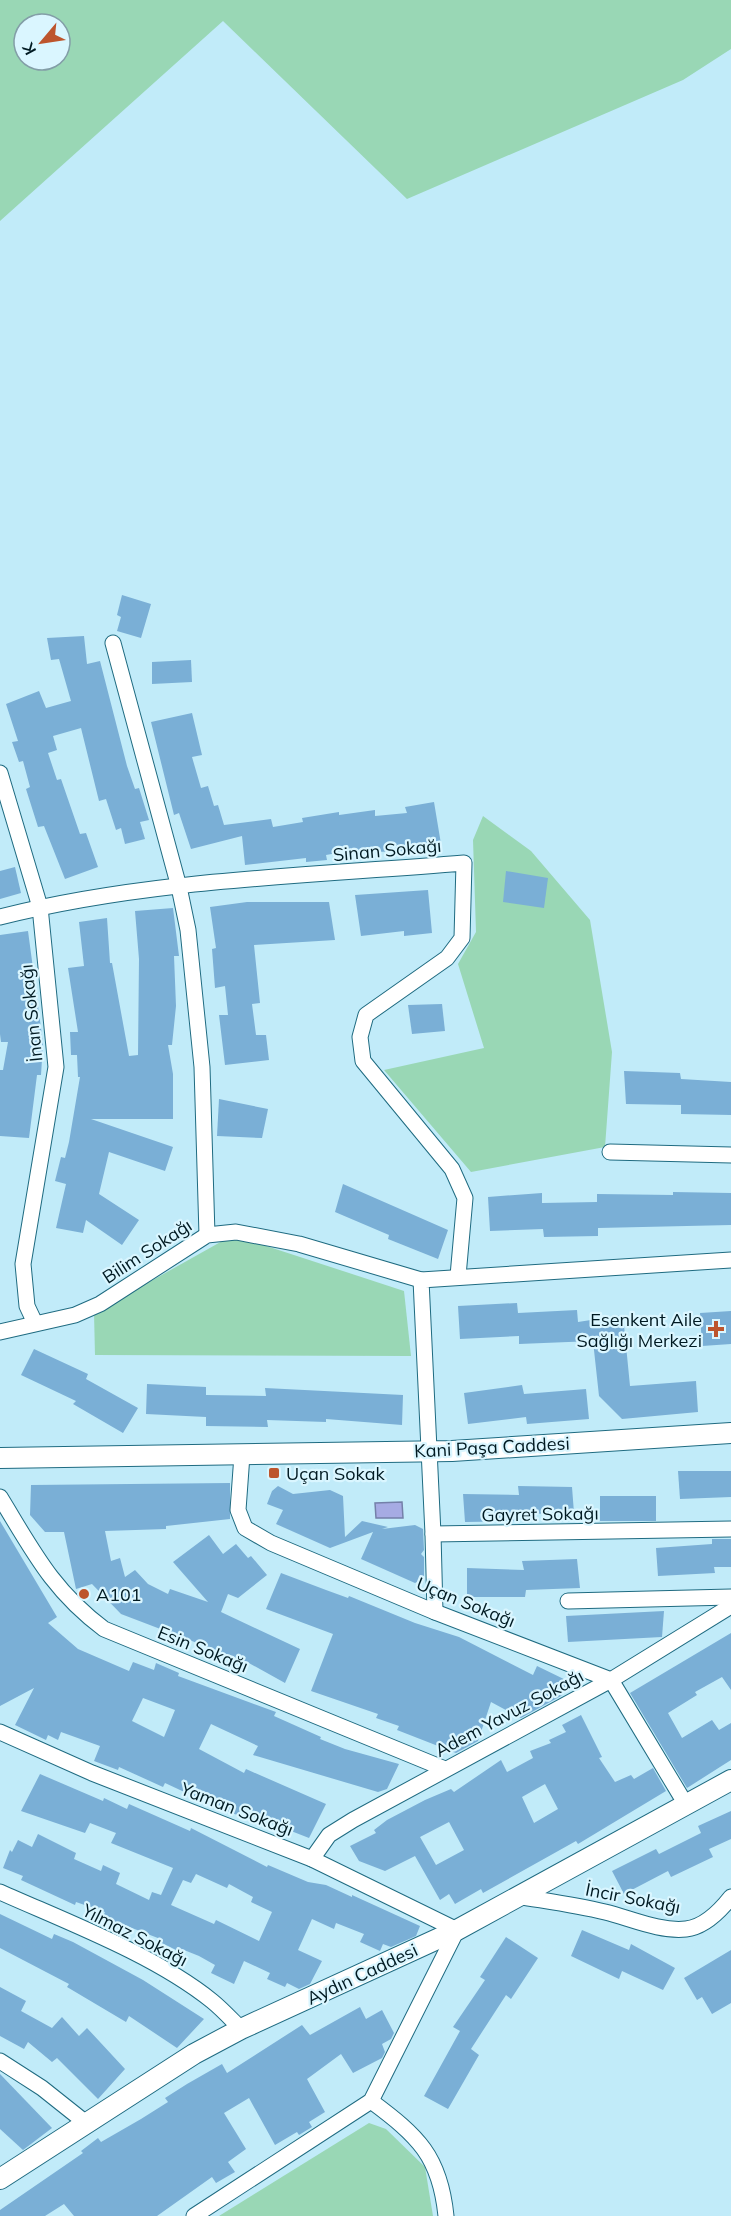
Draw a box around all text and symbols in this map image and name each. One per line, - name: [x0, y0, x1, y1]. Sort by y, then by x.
- north arrow: [12, 12, 72, 72]
- text: K: [17, 39, 40, 59]
- street label: Sinan Sokağı: [332, 834, 442, 866]
- street label: İnan Sokağı: [14, 963, 48, 1063]
- street label: Bilim Sokağı: [98, 1214, 196, 1288]
- place label: Esenkent Aile Sağlığı Merkezi: [577, 1308, 702, 1352]
- marker: Esenkent Aile Sağlığı Merkezi: [707, 1320, 725, 1338]
- street label: Kani Paşa Caddesi: [414, 1431, 570, 1463]
- place label: Uçan Sokak: [286, 1462, 385, 1485]
- marker: Uçan Sokak: [267, 1466, 281, 1480]
- street label: Gayret Sokağı: [481, 1501, 599, 1527]
- street label: Uçan Sokağı: [413, 1572, 519, 1632]
- place label: A101: [96, 1583, 142, 1606]
- marker: A101: [77, 1587, 91, 1601]
- street label: Esin Sokağı: [154, 1620, 252, 1678]
- street label: Adem Yavuz Sokağı: [431, 1664, 587, 1762]
- street label: Yaman Sokağı: [176, 1777, 297, 1841]
- street label: İncir Sokağı: [584, 1878, 682, 1918]
- street label: Yılmaz Sokağı: [77, 1898, 192, 1971]
- street label: Aydın Caddesi: [303, 1938, 421, 2010]

